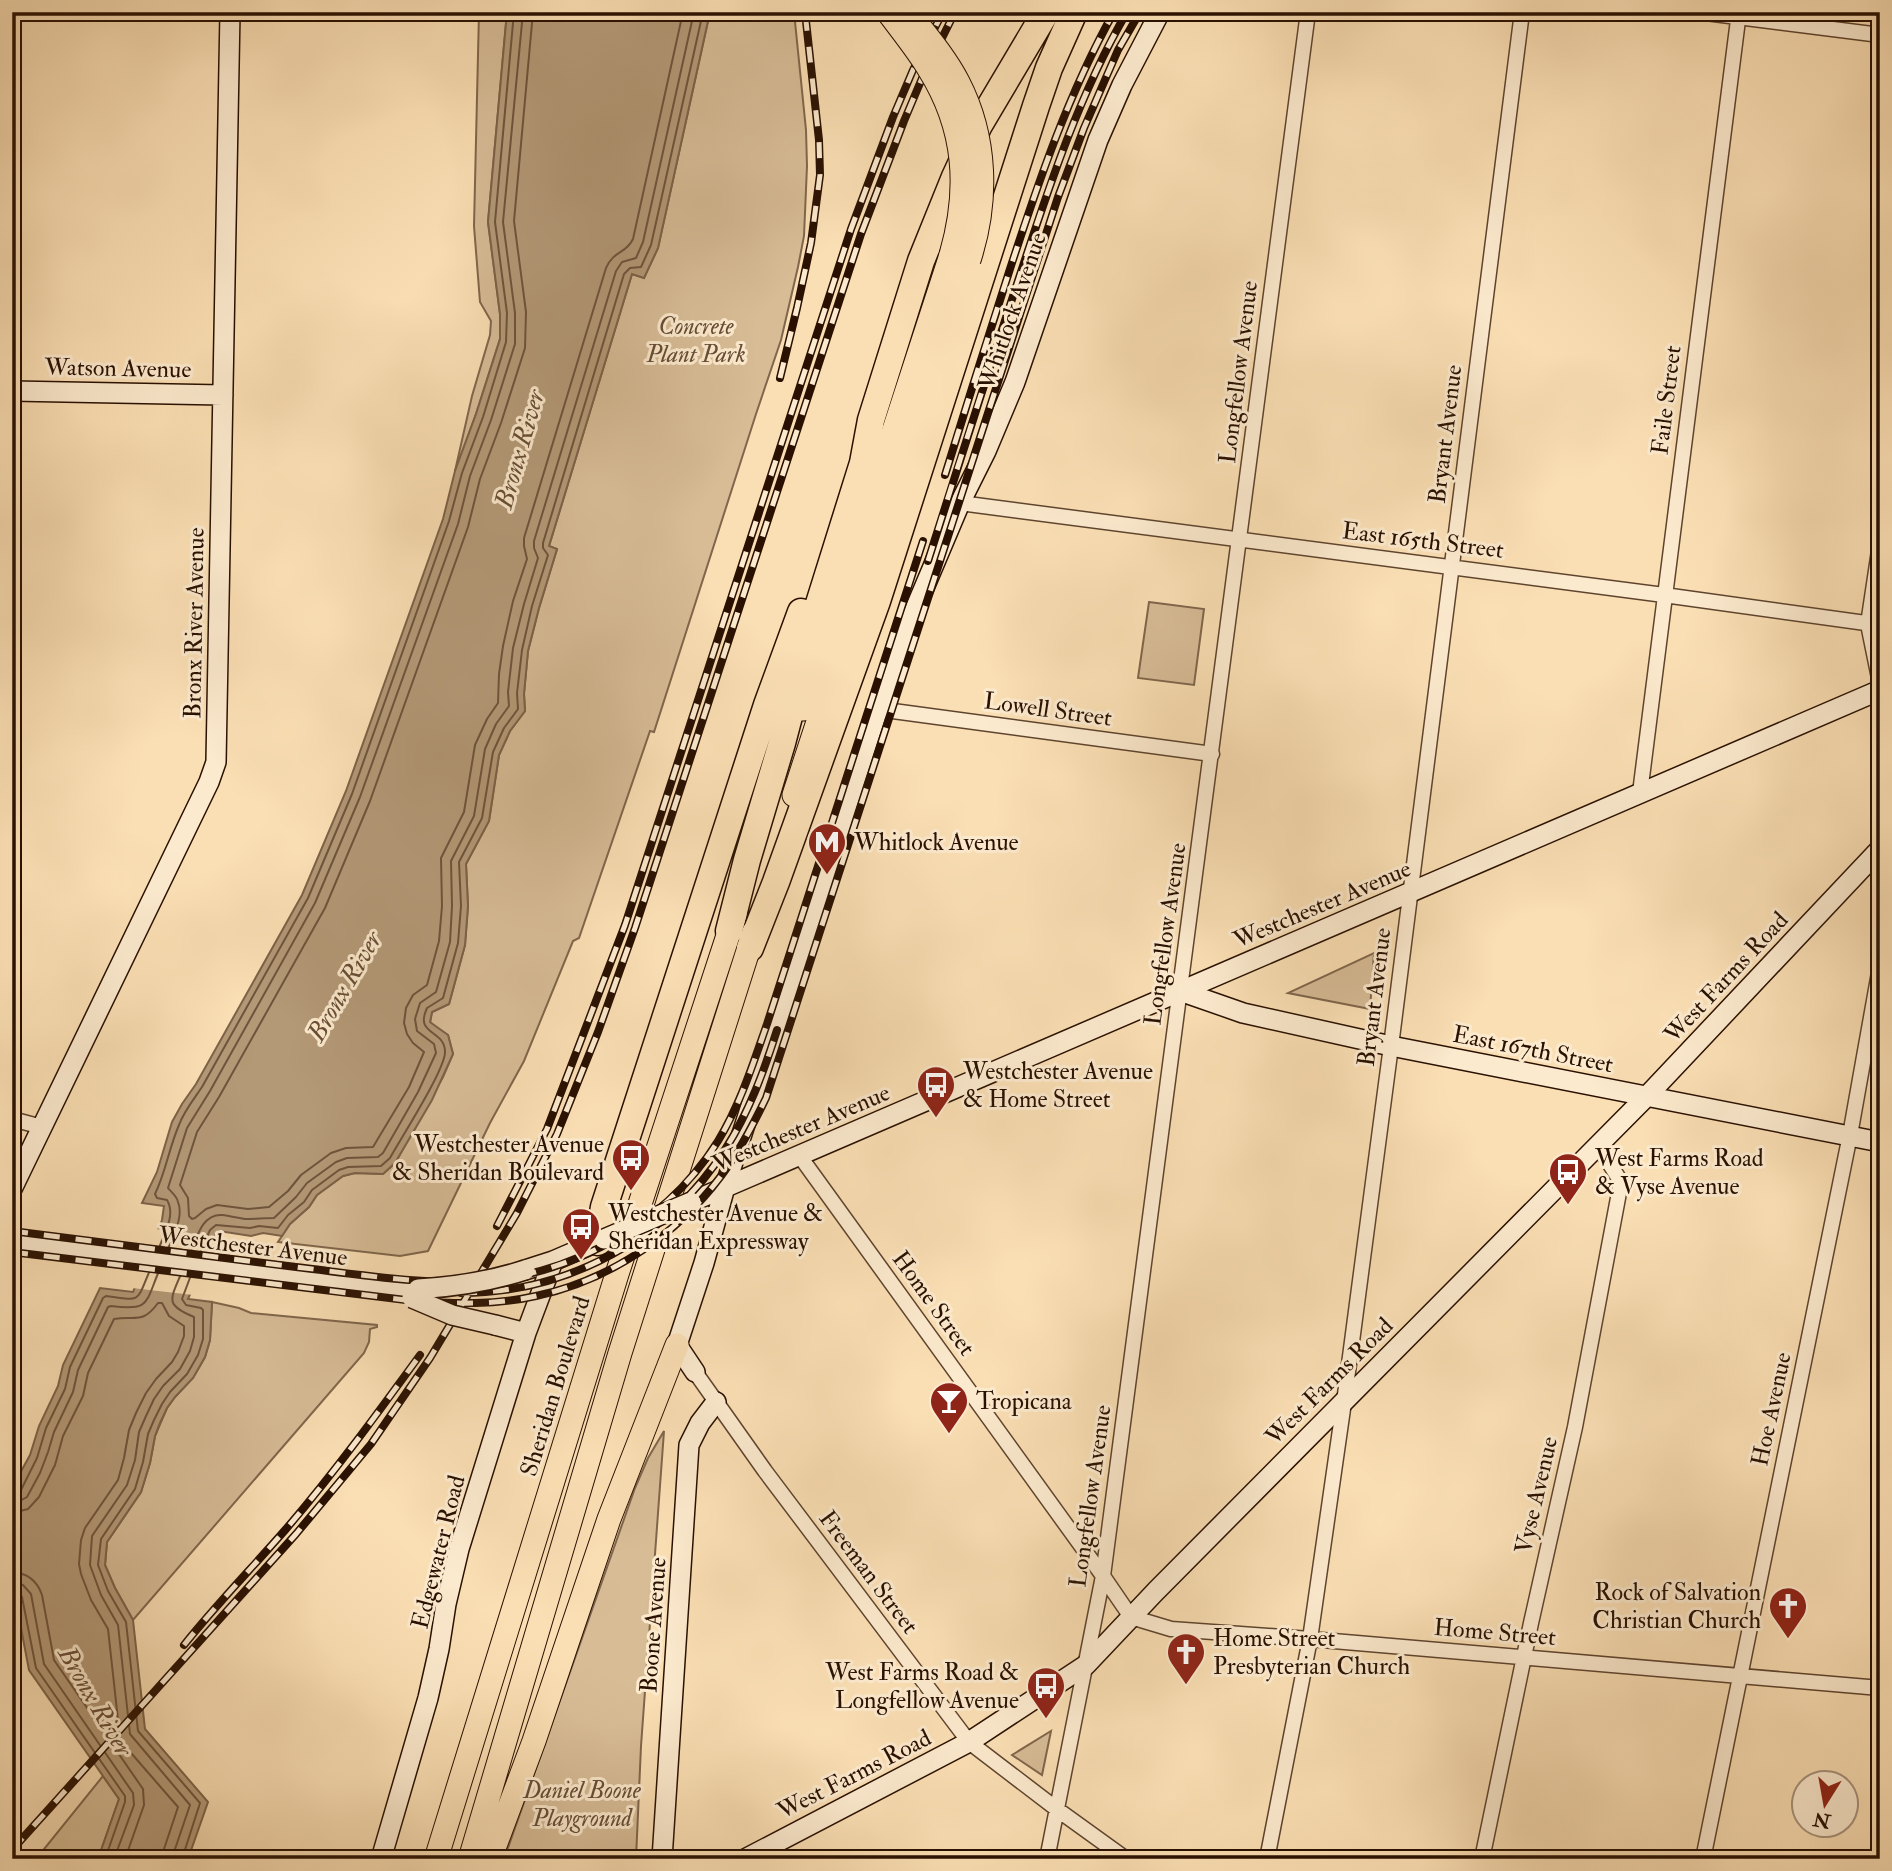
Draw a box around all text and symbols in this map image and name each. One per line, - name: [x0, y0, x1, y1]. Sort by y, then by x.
- street label: Whitlock Avenue: [971, 228, 1054, 395]
- street label: Longfellow Avenue: [1212, 279, 1265, 465]
- park label: Concrete Plant Park: [645, 311, 746, 370]
- street label: Faile Street: [1644, 344, 1689, 456]
- street label: Watson Avenue: [43, 352, 192, 385]
- street label: Bryant Avenue: [1422, 363, 1469, 505]
- water label: Bronx River: [487, 385, 552, 514]
- street label: East 165th Street: [1340, 515, 1506, 566]
- street label: Bronx River Avenue: [177, 527, 212, 719]
- street label: Lowell Street: [982, 685, 1114, 734]
- metro station icon: Whitlock Avenue: [806, 821, 848, 876]
- place label: Whitlock Avenue: [853, 827, 1019, 858]
- street label: Longfellow Avenue: [1137, 841, 1194, 1027]
- street label: Westchester Avenue: [1228, 853, 1416, 956]
- street label: West Farms Road: [1657, 905, 1795, 1050]
- water label: Bronx River: [300, 925, 390, 1049]
- street label: Bryant Avenue: [1351, 926, 1398, 1068]
- street label: East 167th Street: [1450, 1019, 1616, 1080]
- place label: Westchester Avenue & Home Street: [962, 1056, 1153, 1115]
- bus stop icon: Westchester Avenue & Home Street: [915, 1064, 957, 1119]
- street label: Westchester Avenue: [707, 1077, 895, 1180]
- place label: Westchester Avenue & Sheridan Boulevard: [392, 1129, 604, 1188]
- bus stop icon: Westchester Avenue & Sheridan Boulevard: [610, 1137, 652, 1192]
- place label: West Farms Road & Vyse Avenue: [1594, 1143, 1764, 1202]
- bus stop icon: West Farms Road & Vyse Avenue: [1547, 1151, 1589, 1206]
- place label: Westchester Avenue & Sheridan Expressway: [607, 1198, 823, 1257]
- bus stop icon: Westchester Avenue & Sheridan Expressway: [560, 1206, 602, 1261]
- street label: Westchester Avenue: [156, 1219, 349, 1273]
- street label: Home Street: [885, 1245, 982, 1362]
- street label: Sheridan Boulevard: [513, 1292, 598, 1480]
- street label: West Farms Road: [1258, 1311, 1400, 1453]
- street label: Hoe Avenue: [1744, 1349, 1799, 1469]
- bar icon: Tropicana: [928, 1380, 970, 1435]
- place label: Tropicana: [976, 1386, 1073, 1417]
- street label: Longfellow Avenue: [1062, 1403, 1119, 1589]
- street label: Vyse Avenue: [1508, 1433, 1565, 1557]
- street label: Edgewater Road: [404, 1472, 473, 1632]
- street label: Freeman Street: [812, 1504, 925, 1641]
- street label: Boone Avenue: [633, 1556, 674, 1694]
- place label: Rock of Salvation Christian Church: [1592, 1577, 1761, 1636]
- church icon: Rock of Salvation Christian Church: [1767, 1585, 1809, 1640]
- street label: Home Street: [1433, 1612, 1557, 1653]
- place label: Home Street Presbyterian Church: [1213, 1623, 1411, 1682]
- church icon: Home Street Presbyterian Church: [1165, 1631, 1207, 1686]
- water label: Bronx River: [50, 1639, 140, 1763]
- place label: West Farms Road & Longfellow Avenue: [824, 1657, 1019, 1716]
- bus stop icon: West Farms Road & Longfellow Avenue: [1025, 1665, 1067, 1720]
- street label: West Farms Road: [771, 1722, 937, 1827]
- north arrow: [1790, 1770, 1860, 1840]
- park label: Daniel Boone Playground: [522, 1775, 642, 1834]
- text: N: [1810, 1806, 1834, 1833]

